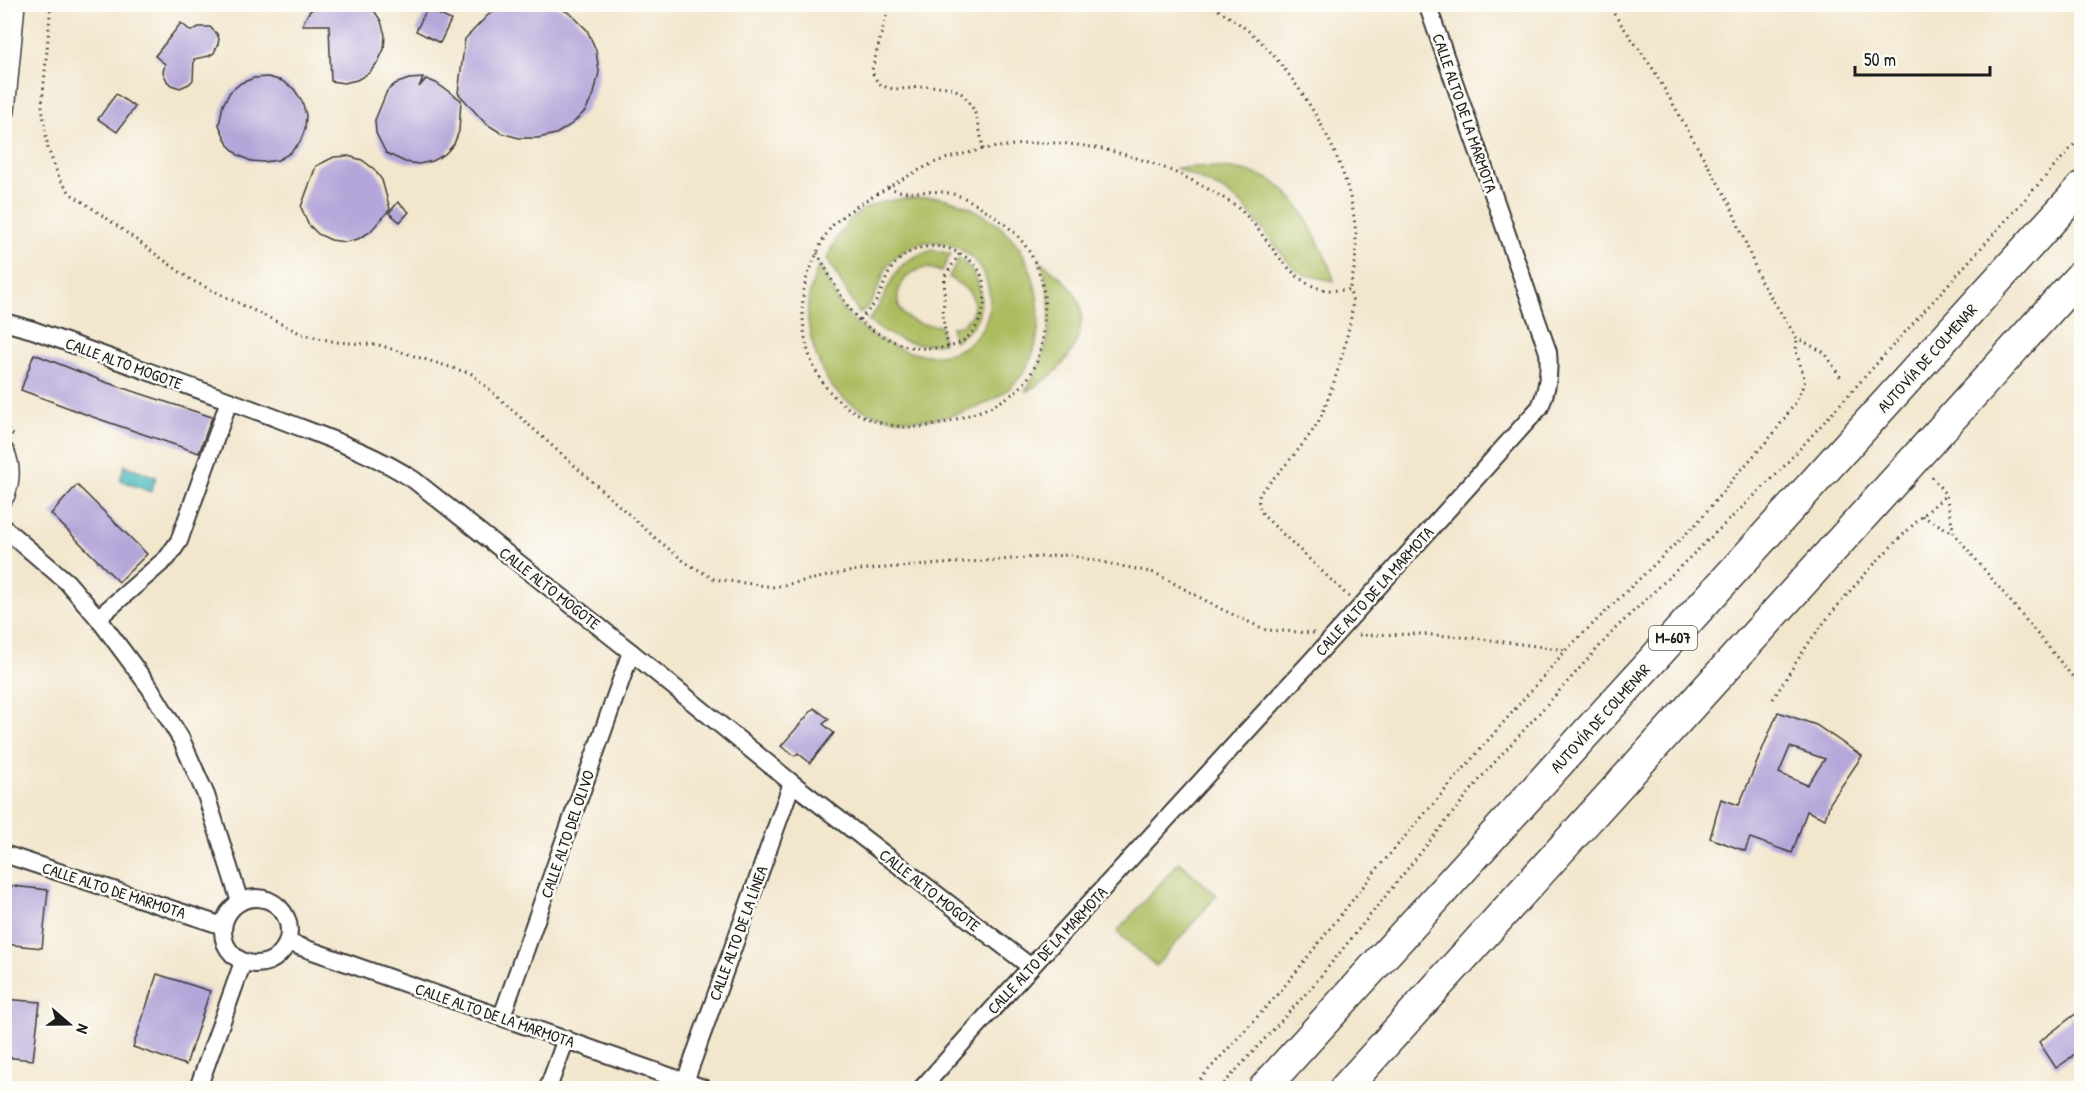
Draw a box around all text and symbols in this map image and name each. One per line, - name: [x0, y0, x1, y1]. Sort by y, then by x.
- street label: CALLE ALTO DE LA MARMOTA: [1427, 30, 1503, 196]
- scale bar: [1855, 39, 1990, 77]
- text: 50 m: [1864, 47, 1896, 72]
- street label: AUTOVÍA DE COLMENAR: [1872, 299, 1982, 417]
- street label: CALLE ALTO MOGOTE: [63, 332, 185, 394]
- street label: CALLE ALTO DE LA MARMOTA: [1310, 521, 1438, 660]
- street label: CALLE ALTO MOGOTE: [495, 542, 605, 634]
- road number: M-607: [1649, 626, 1697, 650]
- street label: AUTOVÍA DE COLMENAR: [1545, 659, 1655, 777]
- street label: CALLE ALTO DEL OLIVO: [535, 767, 599, 901]
- street label: CALLE ALTO MOGOTE: [875, 844, 985, 936]
- street label: CALLE ALTO DE MARMOTA: [39, 856, 189, 924]
- street label: CALLE ALTO DE LA LÍNEA: [703, 862, 773, 1003]
- street label: CALLE ALTO DE LA MARMOTA: [982, 881, 1112, 1019]
- street label: CALLE ALTO DE LA MARMOTA: [412, 977, 578, 1053]
- north arrow: [39, 994, 99, 1054]
- text: N: [71, 1021, 95, 1037]

